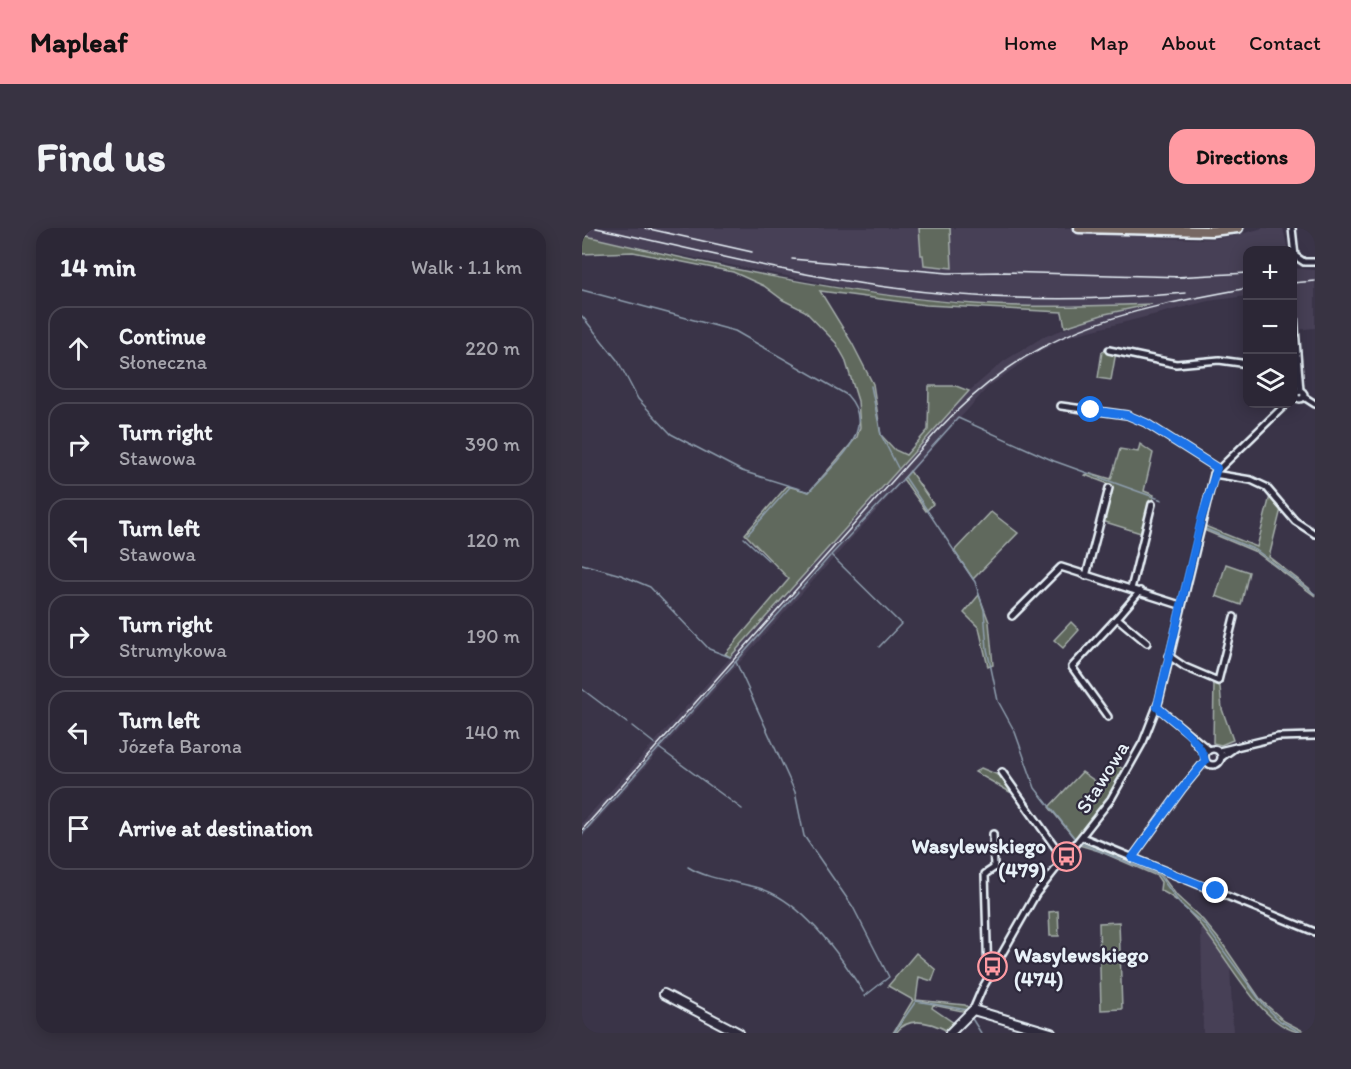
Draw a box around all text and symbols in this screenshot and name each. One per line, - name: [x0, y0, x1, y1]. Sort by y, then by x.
- text: Mapleaf: [30, 25, 128, 59]
- text: Home: [1004, 30, 1057, 55]
- text: Map: [1090, 30, 1129, 55]
- text: About: [1162, 30, 1216, 55]
- text: Contact: [1249, 30, 1321, 55]
- button: Directions: [1169, 129, 1315, 184]
- text: Find us: [36, 131, 166, 182]
- map controls: [1243, 246, 1297, 408]
- button: +: [1243, 246, 1297, 300]
- text: 14 min: [60, 251, 136, 283]
- text: Walk · 1.1 km: [411, 255, 522, 279]
- button: −: [1243, 300, 1297, 354]
- text: Continue: [119, 323, 206, 350]
- icon: ahead: [62, 332, 95, 365]
- text: 220 m: [465, 336, 520, 360]
- text: Słoneczna: [119, 350, 207, 374]
- button: layers: [1243, 354, 1297, 408]
- route start: [1077, 396, 1103, 422]
- text: Turn right: [119, 419, 213, 446]
- icon: right: [62, 428, 95, 461]
- text: 390 m: [465, 432, 520, 456]
- text: Stawowa: [119, 446, 196, 470]
- text: Turn left: [119, 515, 200, 542]
- icon: left: [62, 524, 95, 557]
- text: 120 m: [467, 528, 520, 552]
- text: Stawowa: [119, 542, 196, 566]
- text: Turn right: [119, 611, 213, 638]
- icon: right: [62, 620, 95, 653]
- text: 190 m: [467, 624, 520, 648]
- text: Strumykowa: [119, 638, 227, 662]
- text: Turn left: [119, 707, 200, 734]
- icon: left: [62, 716, 95, 749]
- text: 140 m: [465, 720, 520, 744]
- text: Józefa Barona: [119, 734, 242, 758]
- street label: Stawowa: [1070, 736, 1134, 818]
- icon: arrive: [62, 812, 95, 845]
- text: Arrive at destination: [119, 815, 313, 842]
- place label: Wasylewskiego (479): [911, 833, 1046, 883]
- bus stop icon: Wasylewskiego (479): [1051, 841, 1083, 873]
- route end: [1202, 877, 1228, 903]
- place label: Wasylewskiego (474): [1014, 942, 1149, 992]
- bus stop icon: Wasylewskiego (474): [977, 950, 1009, 982]

